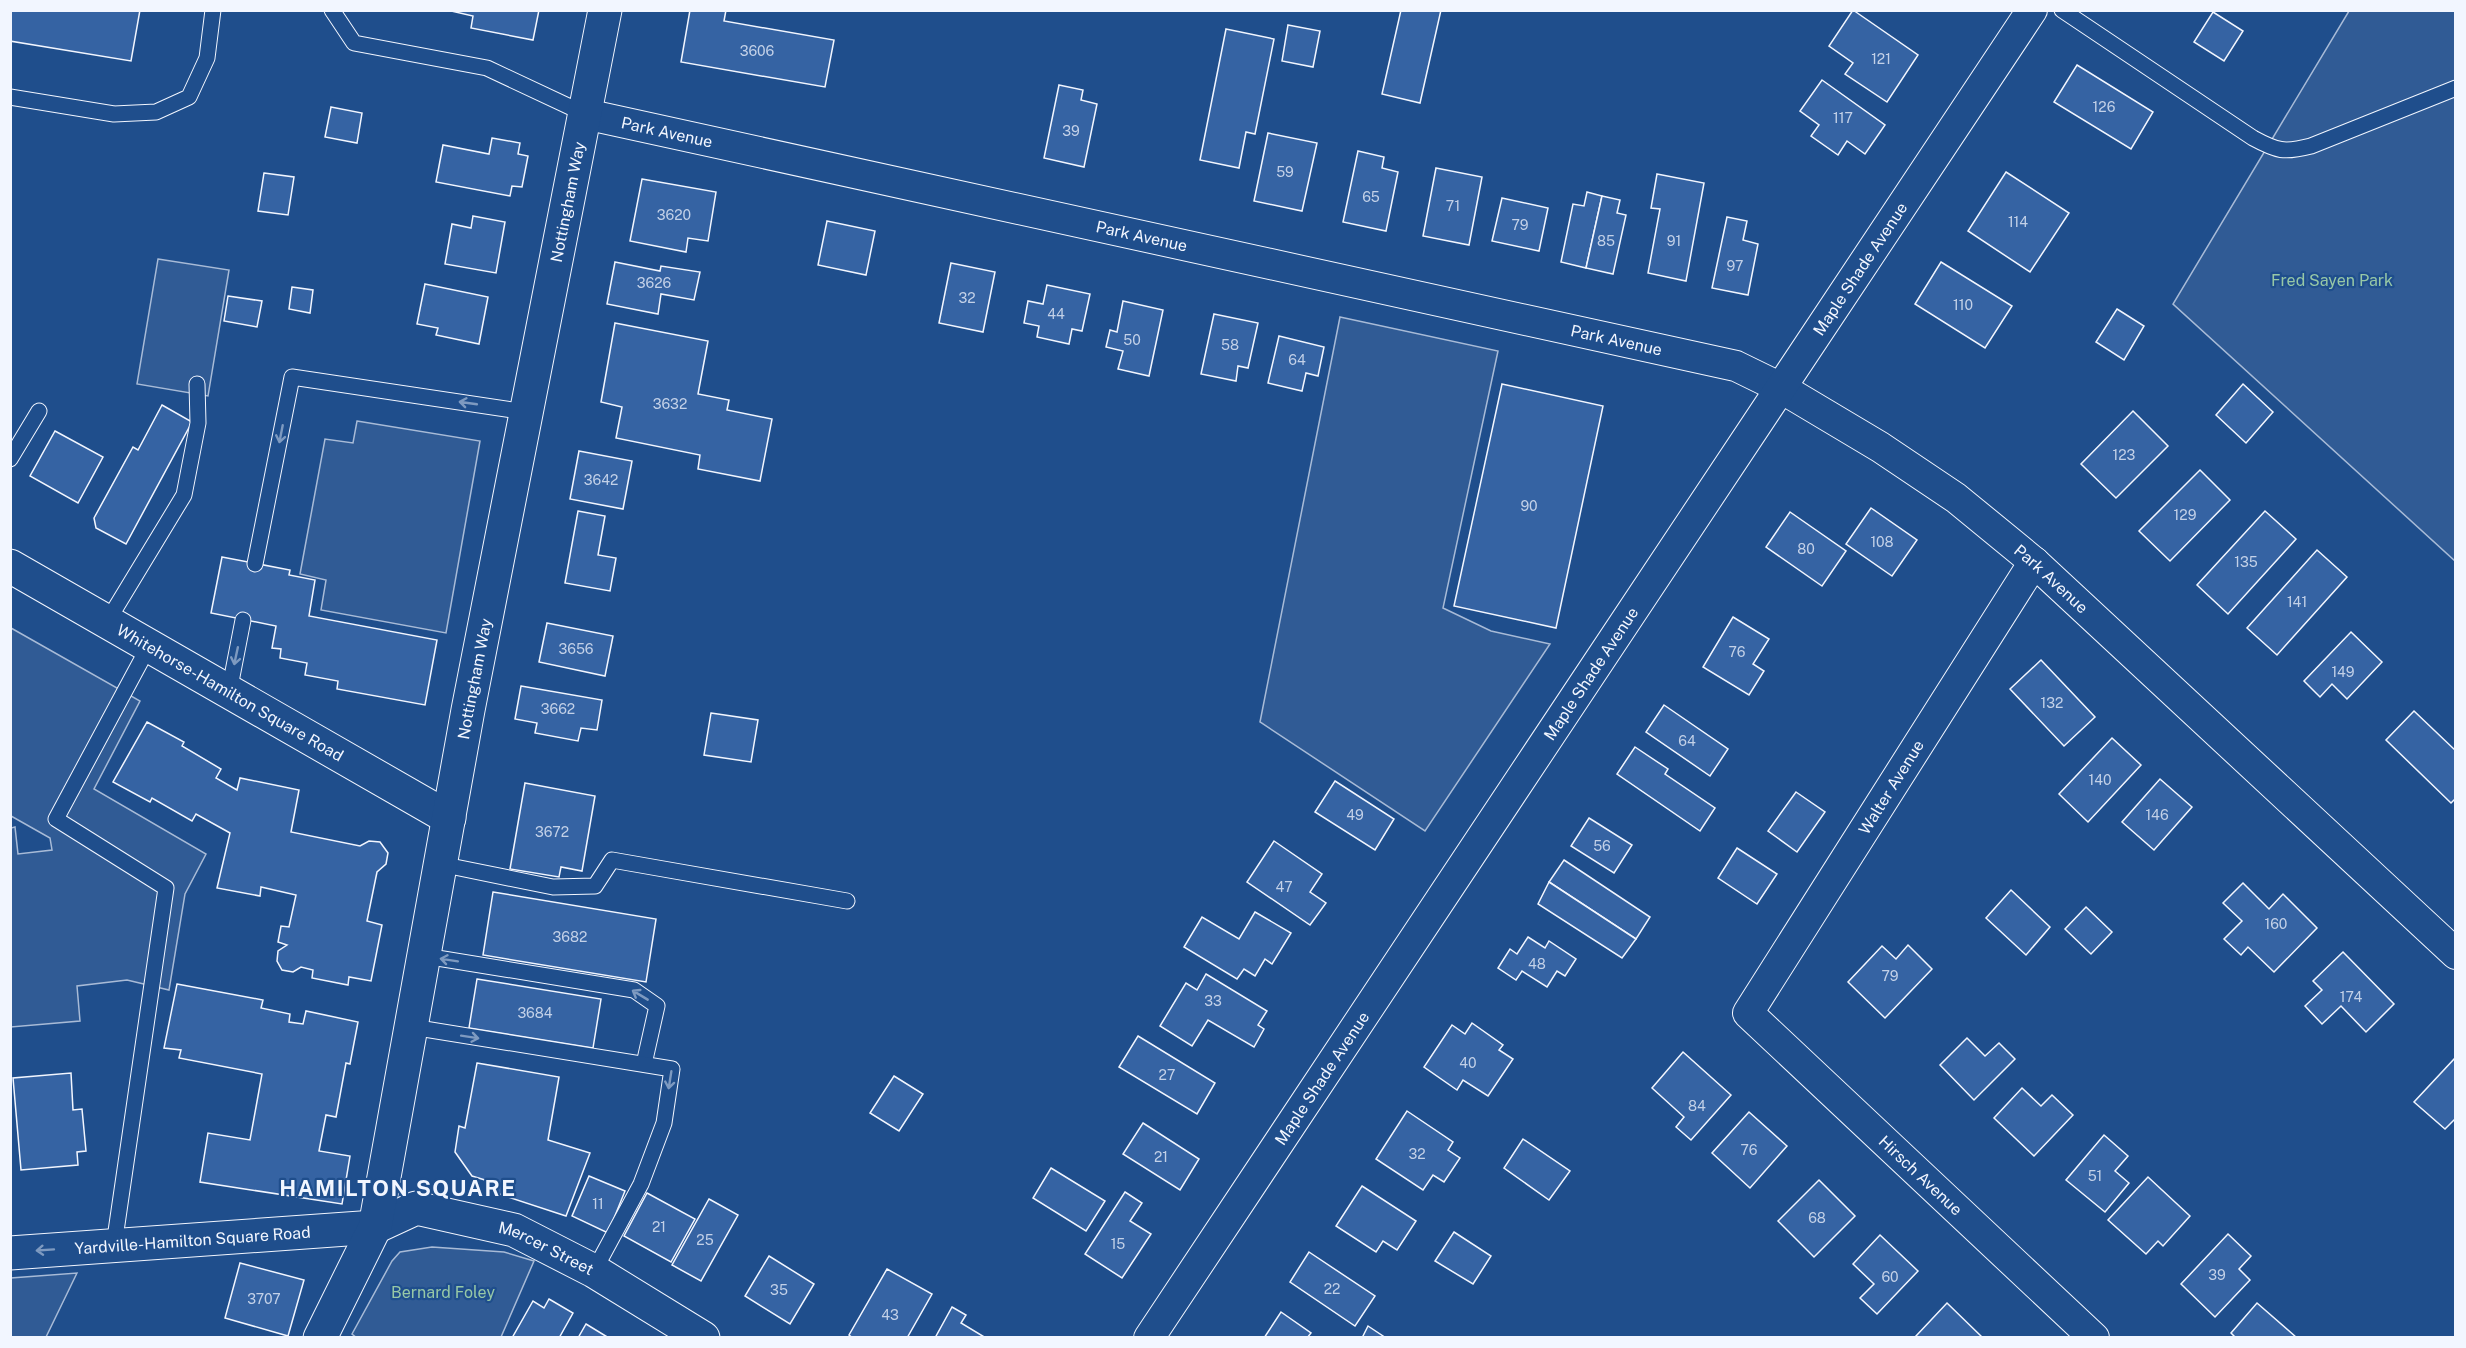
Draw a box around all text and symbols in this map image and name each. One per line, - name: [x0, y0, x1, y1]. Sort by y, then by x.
- house number: 3606: [740, 43, 775, 59]
- house number: 121: [1871, 51, 1891, 67]
- house number: 126: [2093, 99, 2116, 115]
- house number: 117: [1833, 110, 1853, 126]
- street label: Park Avenue: [619, 113, 714, 152]
- house number: 39: [1062, 123, 1080, 139]
- street label: Nottingham Way: [547, 139, 589, 264]
- house number: 59: [1276, 164, 1294, 180]
- house number: 65: [1362, 189, 1380, 205]
- house number: 71: [1446, 198, 1460, 214]
- street label: Maple Shade Avenue: [1809, 199, 1911, 339]
- house number: 3620: [657, 207, 691, 223]
- house number: 114: [2008, 214, 2028, 230]
- street label: Park Avenue: [1094, 217, 1189, 256]
- house number: 79: [1512, 217, 1529, 233]
- house number: 85: [1597, 233, 1615, 249]
- house number: 91: [1667, 233, 1681, 249]
- house number: 97: [1727, 258, 1743, 274]
- park label: Fred Sayen Park: [2271, 271, 2393, 290]
- house number: 3626: [637, 275, 672, 291]
- house number: 32: [958, 290, 976, 306]
- house number: 110: [1953, 297, 1973, 313]
- house number: 44: [1047, 306, 1065, 322]
- street label: Park Avenue: [1569, 321, 1664, 360]
- house number: 50: [1123, 332, 1141, 348]
- house number: 58: [1221, 337, 1239, 353]
- house number: 64: [1288, 352, 1306, 368]
- house number: 3632: [653, 396, 687, 412]
- one-way arrow: [459, 397, 478, 408]
- one-way arrow: [275, 424, 286, 443]
- house number: 123: [2113, 447, 2136, 463]
- house number: 3642: [584, 472, 618, 488]
- house number: 90: [1520, 498, 1538, 514]
- house number: 129: [2174, 507, 2197, 523]
- house number: 108: [1870, 534, 1894, 550]
- house number: 80: [1797, 541, 1815, 557]
- street label: Park Avenue: [2010, 541, 2092, 617]
- house number: 135: [2234, 554, 2258, 570]
- house number: 141: [2287, 594, 2307, 610]
- street label: Maple Shade Avenue: [1540, 604, 1642, 744]
- street label: Nottingham Way: [454, 616, 496, 741]
- street label: Whitehorse-Hamilton Square Road: [113, 620, 347, 765]
- house number: 3656: [558, 641, 594, 657]
- house number: 76: [1729, 644, 1746, 660]
- one-way arrow: [230, 645, 241, 665]
- house number: 149: [2331, 664, 2355, 680]
- house number: 132: [2041, 695, 2063, 711]
- house number: 3662: [541, 701, 575, 717]
- house number: 64: [1678, 733, 1696, 749]
- street label: Walter Avenue: [1855, 737, 1928, 838]
- house number: 140: [2088, 772, 2112, 788]
- house number: 49: [1346, 807, 1364, 823]
- house number: 146: [2145, 807, 2169, 823]
- house number: 3672: [535, 824, 569, 840]
- house number: 56: [1593, 838, 1611, 854]
- house number: 47: [1275, 879, 1293, 895]
- house number: 160: [2265, 916, 2287, 932]
- house number: 3682: [553, 929, 587, 945]
- one-way arrow: [440, 954, 460, 965]
- house number: 48: [1528, 956, 1546, 972]
- house number: 79: [1882, 968, 1899, 984]
- one-way arrow: [632, 989, 649, 1001]
- house number: 174: [2340, 989, 2362, 1005]
- house number: 33: [1204, 993, 1222, 1009]
- house number: 3684: [517, 1005, 553, 1021]
- street label: Maple Shade Avenue: [1271, 1008, 1373, 1149]
- one-way arrow: [459, 1031, 479, 1042]
- house number: 40: [1459, 1055, 1477, 1071]
- house number: 27: [1159, 1067, 1175, 1083]
- one-way arrow: [664, 1070, 675, 1089]
- house number: 84: [1688, 1098, 1706, 1114]
- street label: Hirsch Avenue: [1875, 1132, 1966, 1219]
- house number: 76: [1741, 1142, 1758, 1158]
- house number: 32: [1408, 1146, 1426, 1162]
- house number: 21: [1154, 1149, 1168, 1165]
- house number: 51: [2088, 1168, 2102, 1184]
- district label: HAMILTON SQUARE: [279, 1175, 517, 1201]
- house number: 11: [592, 1196, 604, 1212]
- house number: 68: [1808, 1210, 1826, 1226]
- street label: Mercer Street: [497, 1218, 597, 1279]
- house number: 21: [652, 1219, 666, 1235]
- street label: Yardville-Hamilton Square Road: [74, 1223, 311, 1258]
- house number: 25: [696, 1232, 714, 1248]
- house number: 15: [1111, 1236, 1125, 1252]
- one-way arrow: [35, 1245, 55, 1256]
- house number: 39: [2208, 1267, 2226, 1283]
- house number: 60: [1881, 1269, 1899, 1285]
- house number: 22: [1324, 1281, 1340, 1297]
- house number: 35: [770, 1282, 788, 1298]
- park label: Bernard Foley: [391, 1283, 495, 1302]
- house number: 3707: [247, 1291, 281, 1307]
- house number: 43: [881, 1307, 899, 1323]

